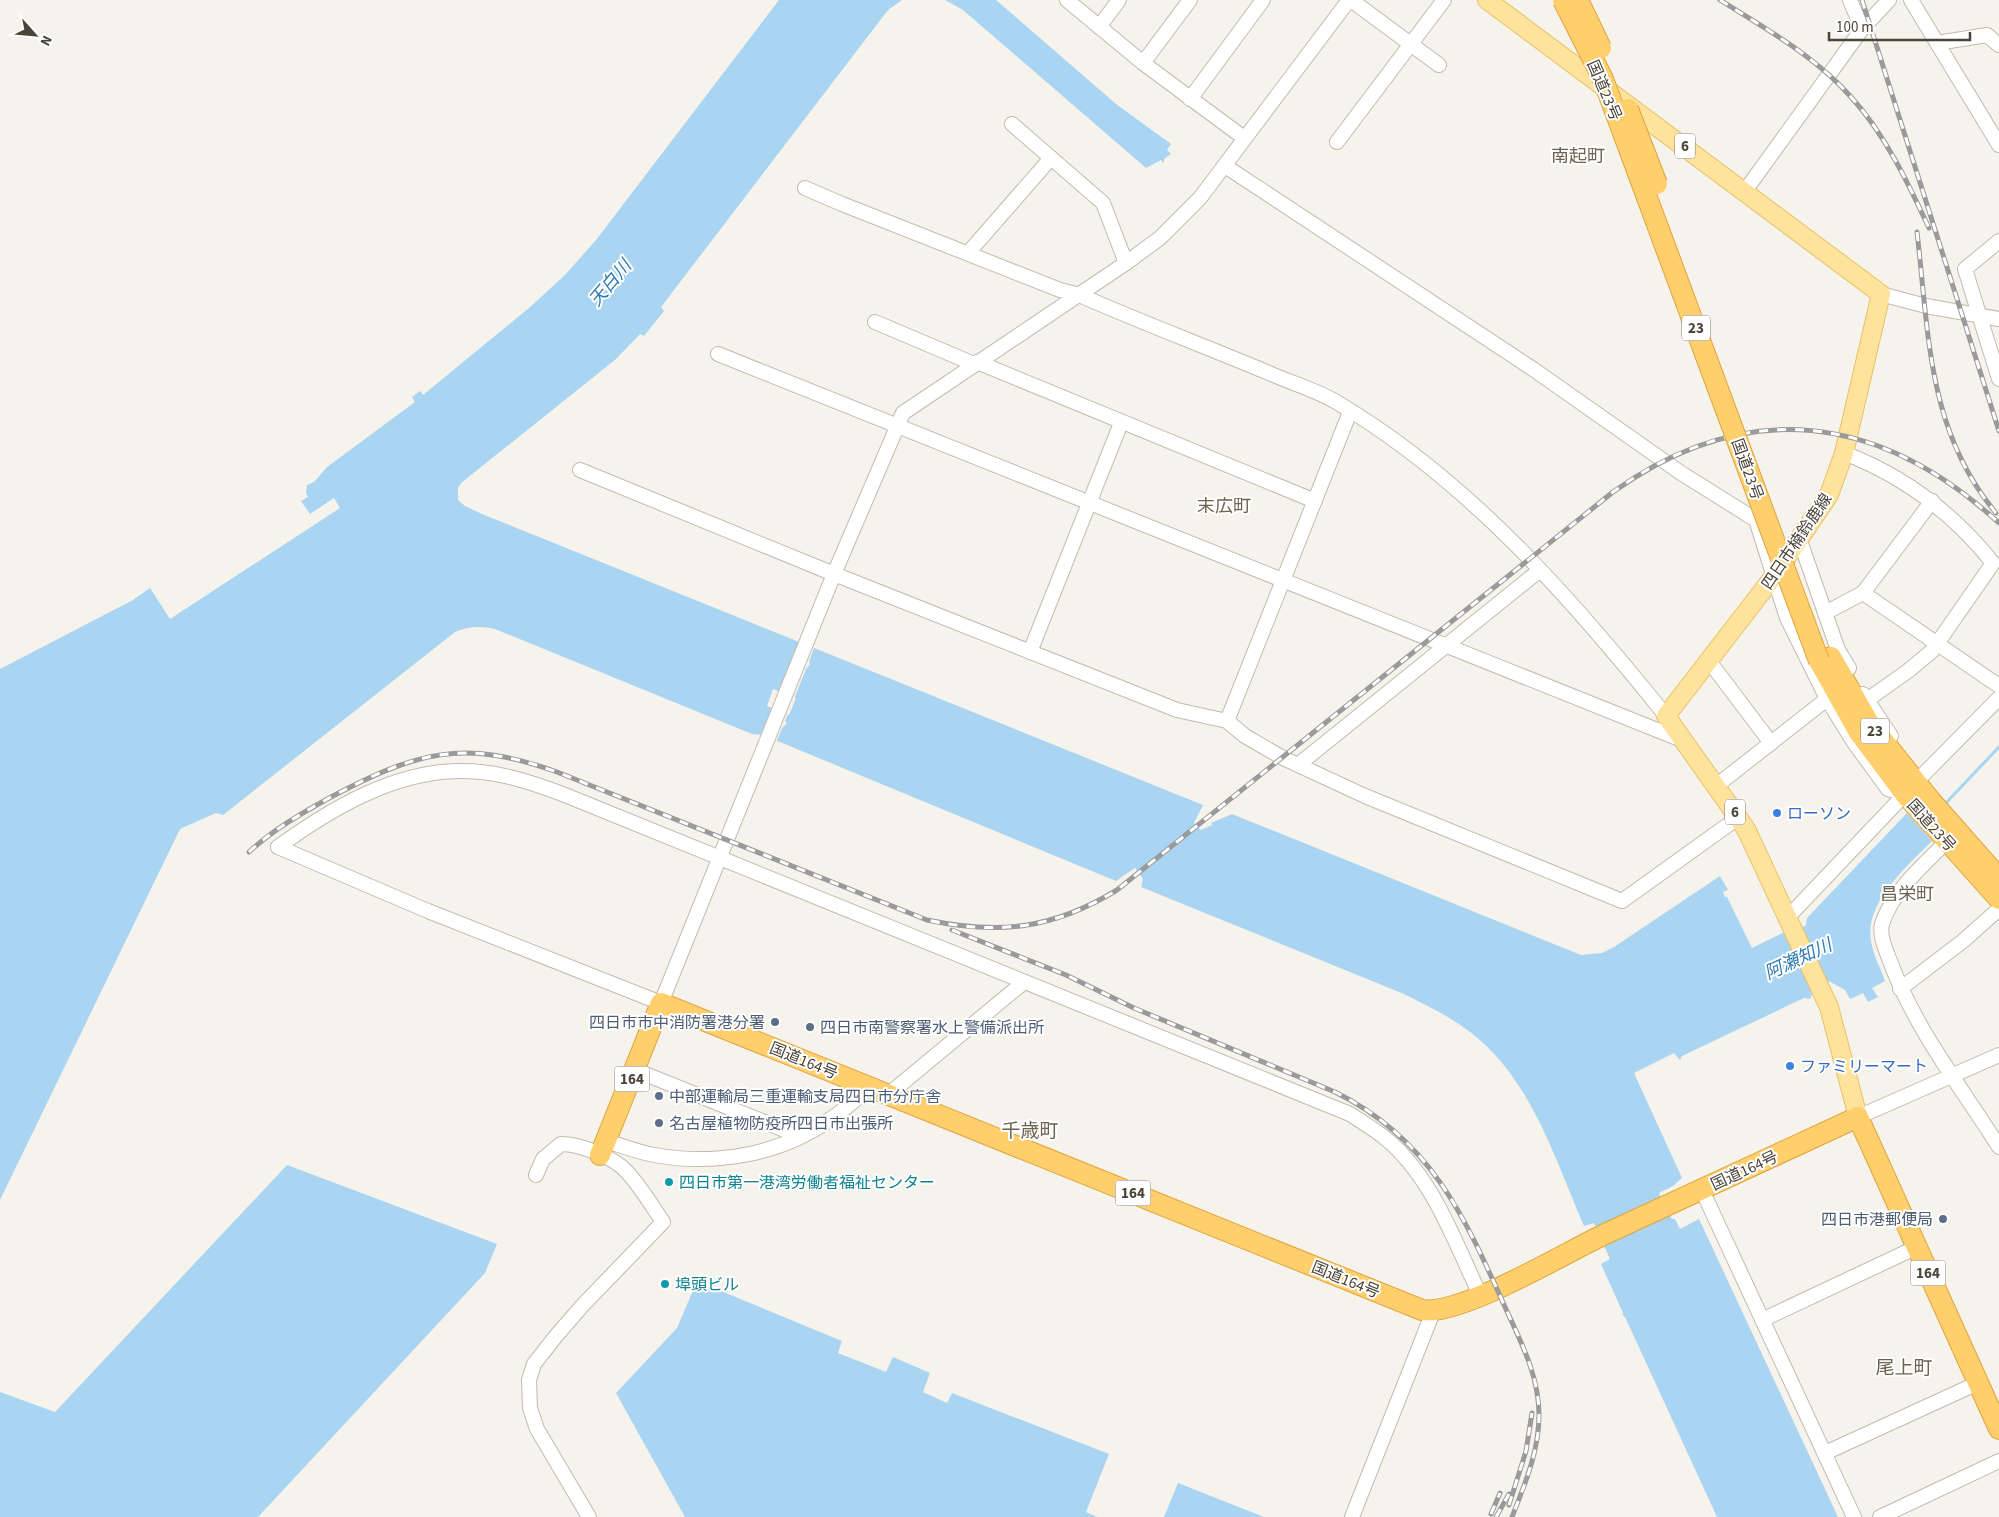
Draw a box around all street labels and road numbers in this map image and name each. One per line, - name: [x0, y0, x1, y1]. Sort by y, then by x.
- street label: 国道23号: [1581, 57, 1627, 124]
- road number: 6: [1675, 134, 1695, 158]
- road number: 23: [1682, 316, 1710, 340]
- street label: 国道23号: [1726, 436, 1768, 503]
- street label: 四日市楠鈴鹿線: [1756, 489, 1837, 594]
- road number: 23: [1861, 718, 1889, 744]
- street label: 国道23号: [1902, 795, 1961, 857]
- road number: 6: [1725, 800, 1745, 824]
- street label: 国道164号: [766, 1037, 841, 1085]
- road number: 164: [614, 1066, 650, 1092]
- street label: 国道164号: [1707, 1146, 1782, 1196]
- road number: 164: [1116, 1180, 1150, 1206]
- street label: 国道164号: [1308, 1256, 1383, 1304]
- road number: 164: [1910, 1260, 1946, 1286]

